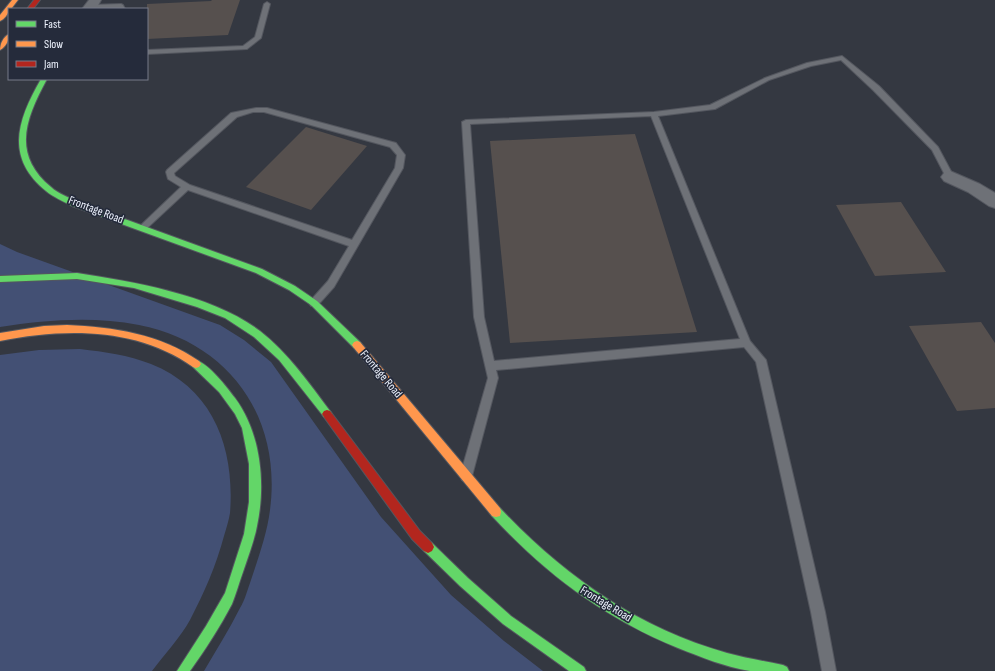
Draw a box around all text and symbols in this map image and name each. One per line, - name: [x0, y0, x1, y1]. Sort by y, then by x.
- legend: [8, 8, 148, 80]
- text: Fast: [44, 17, 61, 32]
- text: Slow: [44, 37, 63, 52]
- text: Jam: [43, 57, 59, 72]
- street label: Frontage Road: [66, 193, 126, 227]
- street label: Frontage Road: [357, 347, 405, 401]
- street label: Frontage Road: [577, 583, 635, 625]

